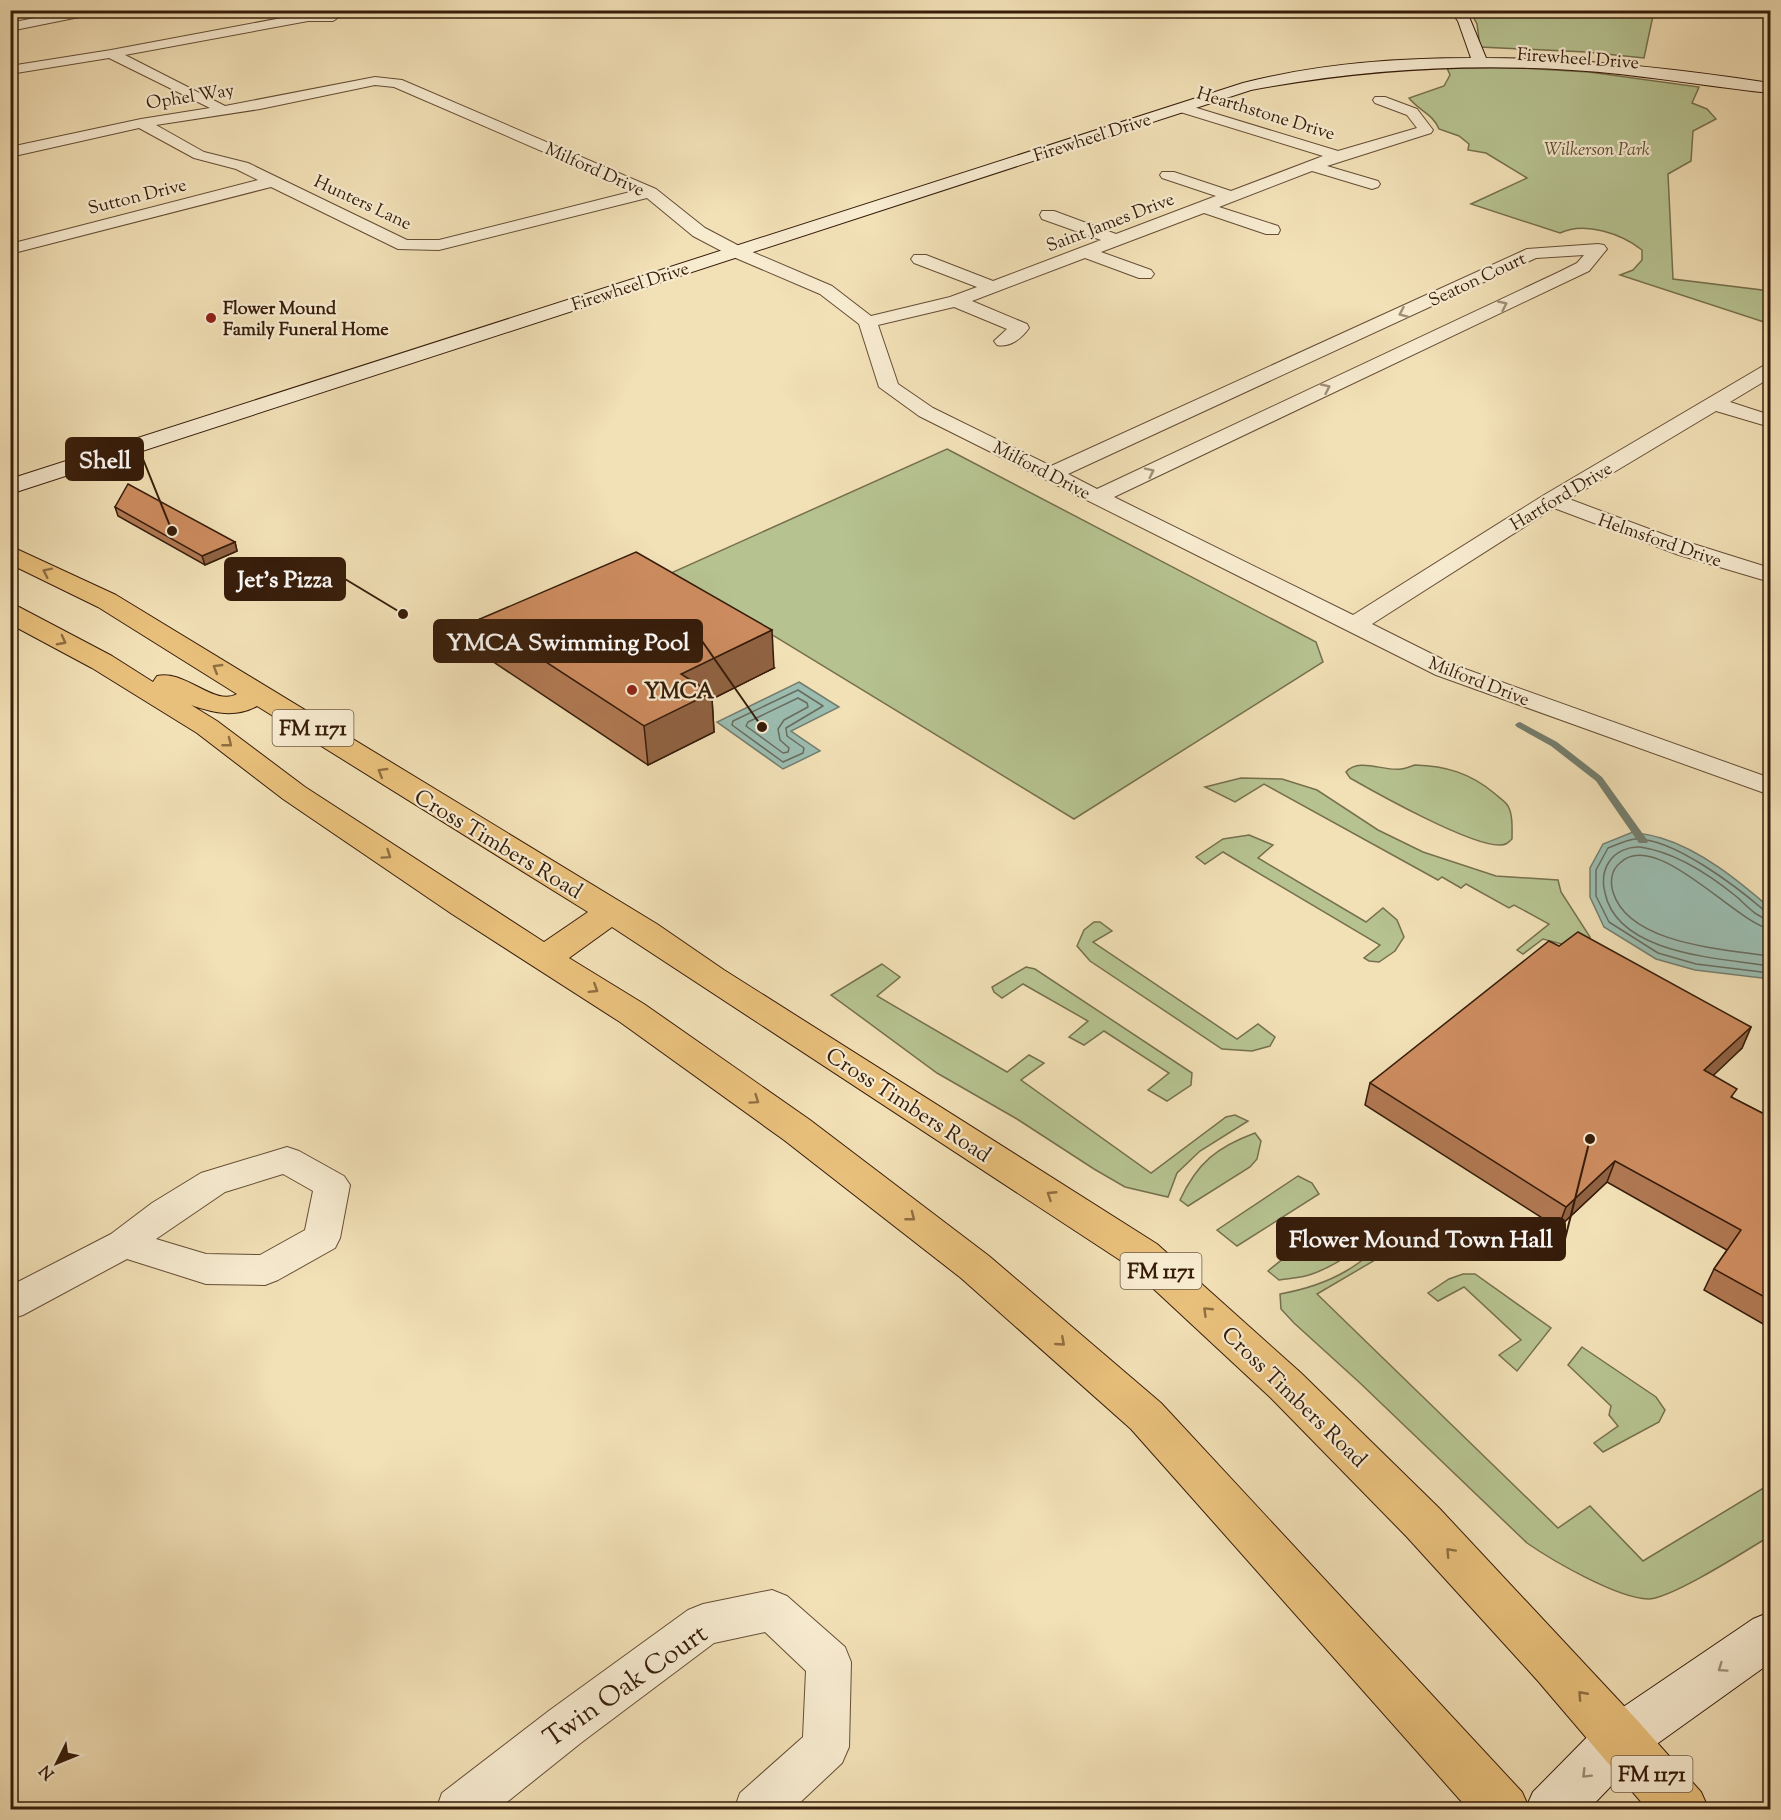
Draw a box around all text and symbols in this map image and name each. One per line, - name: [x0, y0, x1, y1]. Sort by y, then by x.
- street label: Firewheel Drive: [1516, 43, 1640, 77]
- street label: Ophel Way: [144, 78, 236, 118]
- street label: Hearthstone Drive: [1193, 82, 1338, 148]
- street label: Firewheel Drive: [1030, 108, 1155, 170]
- street label: Milford Drive: [540, 137, 648, 204]
- park label: Wilkerson Park: [1544, 138, 1650, 164]
- street label: Hunters Lane: [309, 170, 415, 238]
- street label: Sutton Drive: [85, 173, 190, 223]
- street label: Saint James Drive: [1043, 187, 1179, 260]
- street label: Seaton Court: [1425, 247, 1531, 315]
- street label: Firewheel Drive: [568, 257, 693, 319]
- place label: Flower Mound Family Funeral Home: [223, 297, 389, 344]
- one-way arrow: [1496, 300, 1507, 312]
- one-way arrow: [1398, 305, 1409, 317]
- marker: Flower Mound Family Funeral Home: [204, 311, 218, 325]
- one-way arrow: [1320, 384, 1331, 396]
- street label: Milford Drive: [988, 436, 1094, 508]
- callout: Shell: [66, 438, 143, 480]
- text: Shell: [79, 445, 132, 479]
- street label: Hartford Drive: [1506, 457, 1618, 538]
- one-way arrow: [1144, 467, 1155, 479]
- street label: Helmsford Drive: [1594, 509, 1725, 575]
- callout: Jet's Pizza: [225, 558, 345, 600]
- text: Jet's Pizza: [235, 564, 334, 598]
- one-way arrow: [43, 568, 54, 579]
- callout: YMCA Swimming Pool: [434, 620, 702, 662]
- text: YMCA Swimming Pool: [446, 627, 690, 661]
- one-way arrow: [56, 634, 66, 645]
- street label: Milford Drive: [1424, 652, 1533, 714]
- one-way arrow: [213, 663, 223, 675]
- place label: YMCA: [644, 677, 714, 709]
- marker: YMCA: [625, 683, 639, 697]
- road number: FM 1171: [272, 710, 354, 746]
- one-way arrow: [221, 735, 232, 746]
- one-way arrow: [378, 767, 388, 779]
- street label: Cross Timbers Road: [407, 783, 588, 909]
- one-way arrow: [380, 848, 391, 859]
- one-way arrow: [588, 982, 598, 994]
- street label: Cross Timbers Road: [818, 1041, 996, 1172]
- one-way arrow: [748, 1093, 759, 1104]
- one-way arrow: [1047, 1191, 1058, 1202]
- one-way arrow: [904, 1210, 915, 1221]
- callout: Flower Mound Town Hall: [1277, 1218, 1565, 1260]
- text: Flower Mound Town Hall: [1289, 1224, 1553, 1258]
- road number: FM 1171: [1120, 1253, 1202, 1289]
- one-way arrow: [1203, 1308, 1214, 1319]
- street label: Cross Timbers Road: [1213, 1320, 1373, 1476]
- one-way arrow: [1054, 1334, 1065, 1345]
- one-way arrow: [1446, 1548, 1457, 1558]
- street label: Twin Oak Court: [536, 1616, 717, 1758]
- one-way arrow: [1718, 1661, 1729, 1672]
- one-way arrow: [1578, 1691, 1589, 1702]
- north arrow: [27, 1733, 87, 1793]
- road number: FM 1171: [1612, 1756, 1692, 1792]
- text: N: [35, 1759, 61, 1784]
- one-way arrow: [1583, 1766, 1594, 1777]

